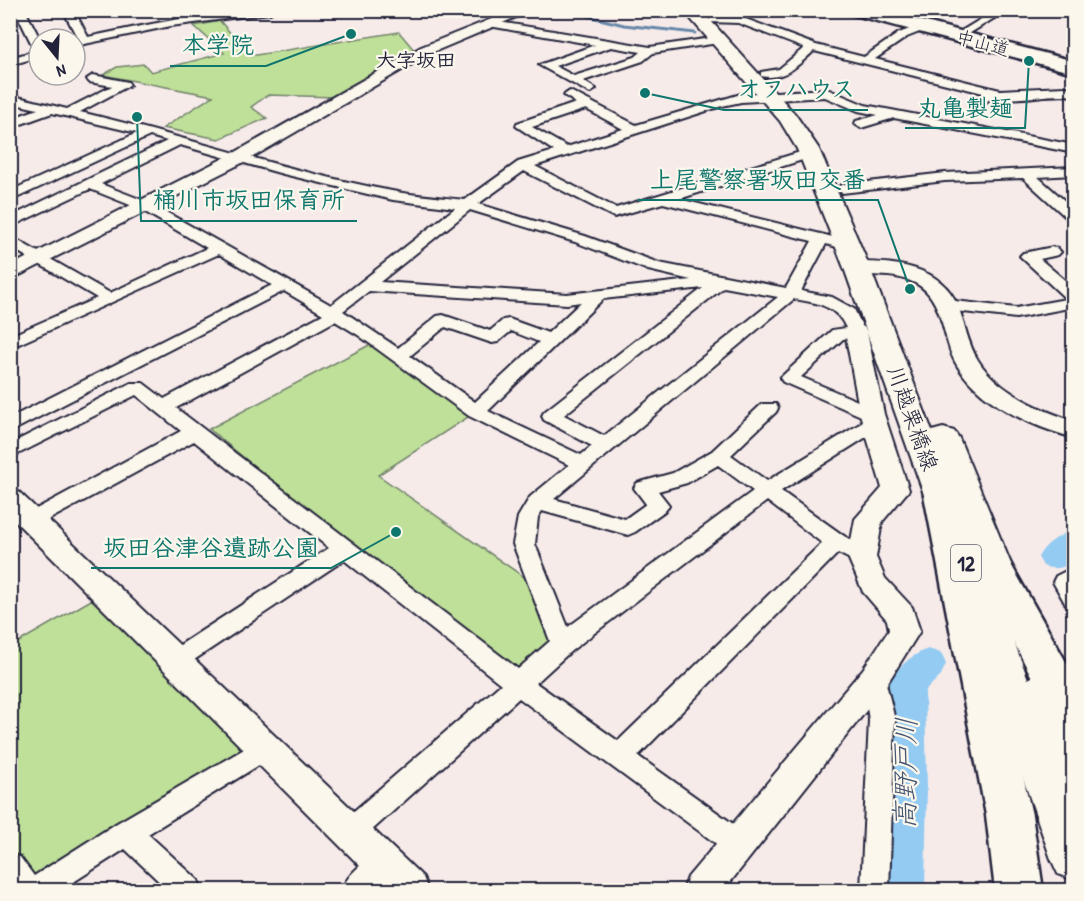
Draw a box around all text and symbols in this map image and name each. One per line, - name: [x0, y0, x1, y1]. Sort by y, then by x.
- callout: 本学院: [170, 24, 266, 66]
- street label: 中山道: [954, 24, 1012, 62]
- north arrow: [27, 27, 87, 87]
- text: 本学院: [182, 28, 254, 60]
- district label: 大字坂田: [376, 46, 456, 73]
- text: N: [54, 59, 69, 83]
- callout: オフハウス: [724, 68, 868, 110]
- text: オフハウス: [737, 72, 855, 104]
- callout: 丸亀製麺: [905, 86, 1025, 128]
- text: 丸亀製麺: [917, 91, 1013, 123]
- callout: 上尾警察署坂田交番: [638, 158, 878, 200]
- text: 上尾警察署坂田交番: [650, 163, 866, 195]
- callout: 桶川市坂田保育所: [141, 179, 357, 221]
- text: 桶川市坂田保育所: [153, 183, 345, 215]
- street label: 川越栗橋線: [880, 361, 946, 475]
- callout: 坂田谷津谷遺跡公園: [91, 526, 331, 568]
- text: 坂田谷津谷遺跡公園: [103, 531, 319, 563]
- road number: 12: [951, 545, 981, 581]
- water label: 高野戸川: [885, 717, 925, 829]

